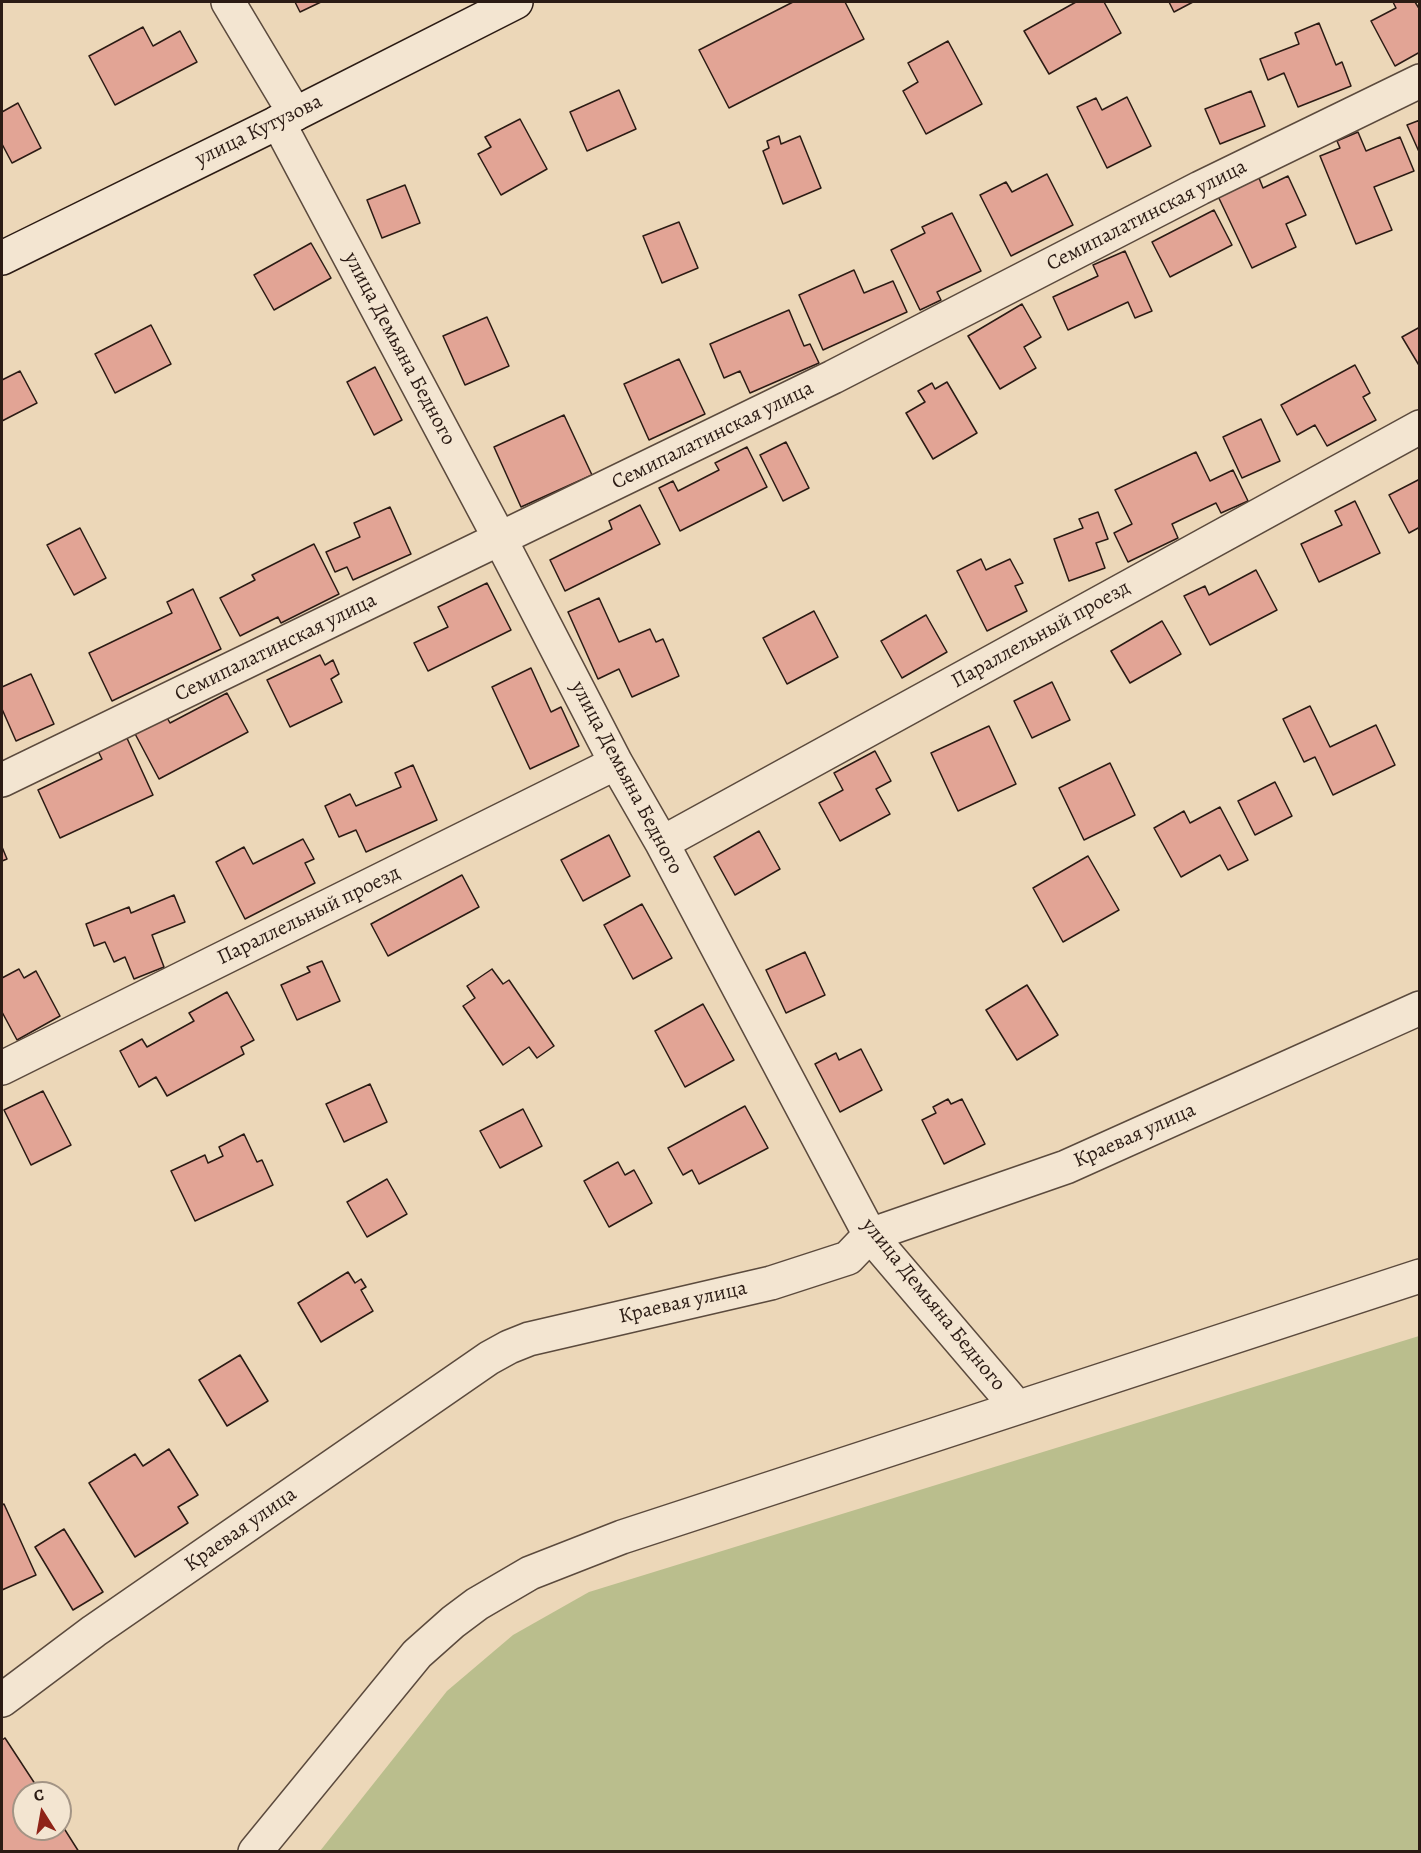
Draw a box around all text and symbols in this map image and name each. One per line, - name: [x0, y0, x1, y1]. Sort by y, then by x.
- street label: улица Кутузова: [191, 89, 327, 173]
- street label: Семипалатинская улица: [1043, 155, 1251, 277]
- street label: улица Демьяна Бедного: [337, 248, 461, 450]
- street label: Семипалатинская улица: [608, 376, 818, 496]
- street label: Параллельный проезд: [947, 575, 1135, 695]
- street label: Семипалатинская улица: [171, 588, 381, 708]
- street label: улица Демьяна Бедного: [564, 677, 688, 879]
- street label: Параллельный проезд: [214, 861, 404, 971]
- street label: Краевая улица: [1070, 1098, 1200, 1174]
- street label: улица Демьяна Бедного: [856, 1214, 1010, 1396]
- street label: Краевая улица: [616, 1276, 750, 1330]
- street label: Краевая улица: [180, 1482, 302, 1578]
- north arrow: [12, 1781, 72, 1841]
- text: С: [32, 1784, 46, 1807]

